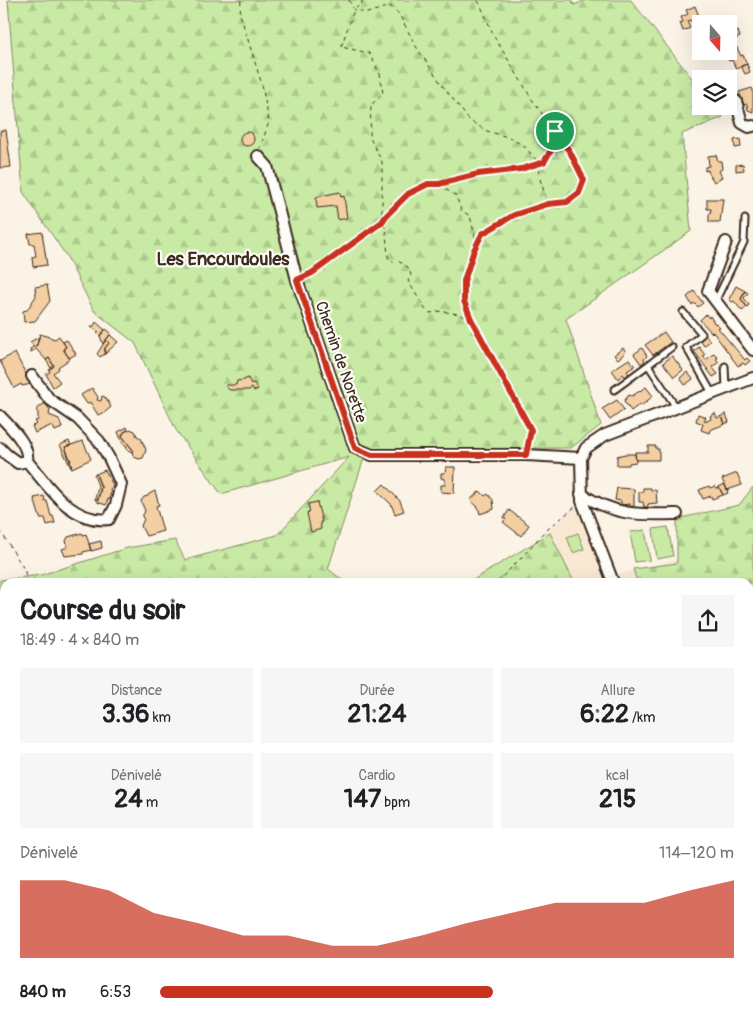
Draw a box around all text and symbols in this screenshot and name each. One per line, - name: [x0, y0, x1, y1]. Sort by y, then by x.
- north arrow: [692, 15, 738, 60]
- map controls: [692, 15, 737, 115]
- button: layers: [692, 70, 737, 115]
- pin: [534, 110, 576, 152]
- icon: arrive: [541, 117, 569, 145]
- district label: Les Encourdoules: [157, 248, 290, 271]
- street label: Chemin de Norette: [311, 299, 371, 426]
- text: Course du soir: [20, 593, 185, 628]
- button: share: [682, 595, 734, 647]
- text: 18:49 · 4 × 840 m: [20, 630, 139, 650]
- text: Distance: [111, 682, 162, 699]
- text: Durée: [360, 682, 394, 699]
- text: Allure: [600, 682, 635, 699]
- text: 3.36: [102, 699, 150, 730]
- text: 21:24: [348, 699, 406, 730]
- text: 6:22: [580, 699, 629, 730]
- text: km: [150, 709, 171, 726]
- text: /km: [629, 709, 655, 726]
- text: Dénivelé: [111, 767, 162, 784]
- text: Cardio: [359, 767, 395, 784]
- text: kcal: [606, 767, 629, 784]
- text: 24: [114, 784, 143, 815]
- text: 147: [344, 784, 381, 815]
- text: 215: [599, 784, 636, 815]
- text: m: [143, 794, 158, 811]
- text: bpm: [381, 794, 410, 811]
- text: Dénivelé: [20, 843, 78, 863]
- text: 114–120 m: [659, 843, 734, 863]
- text: 840 m: [20, 982, 66, 1002]
- text: 6:53: [100, 982, 131, 1002]

